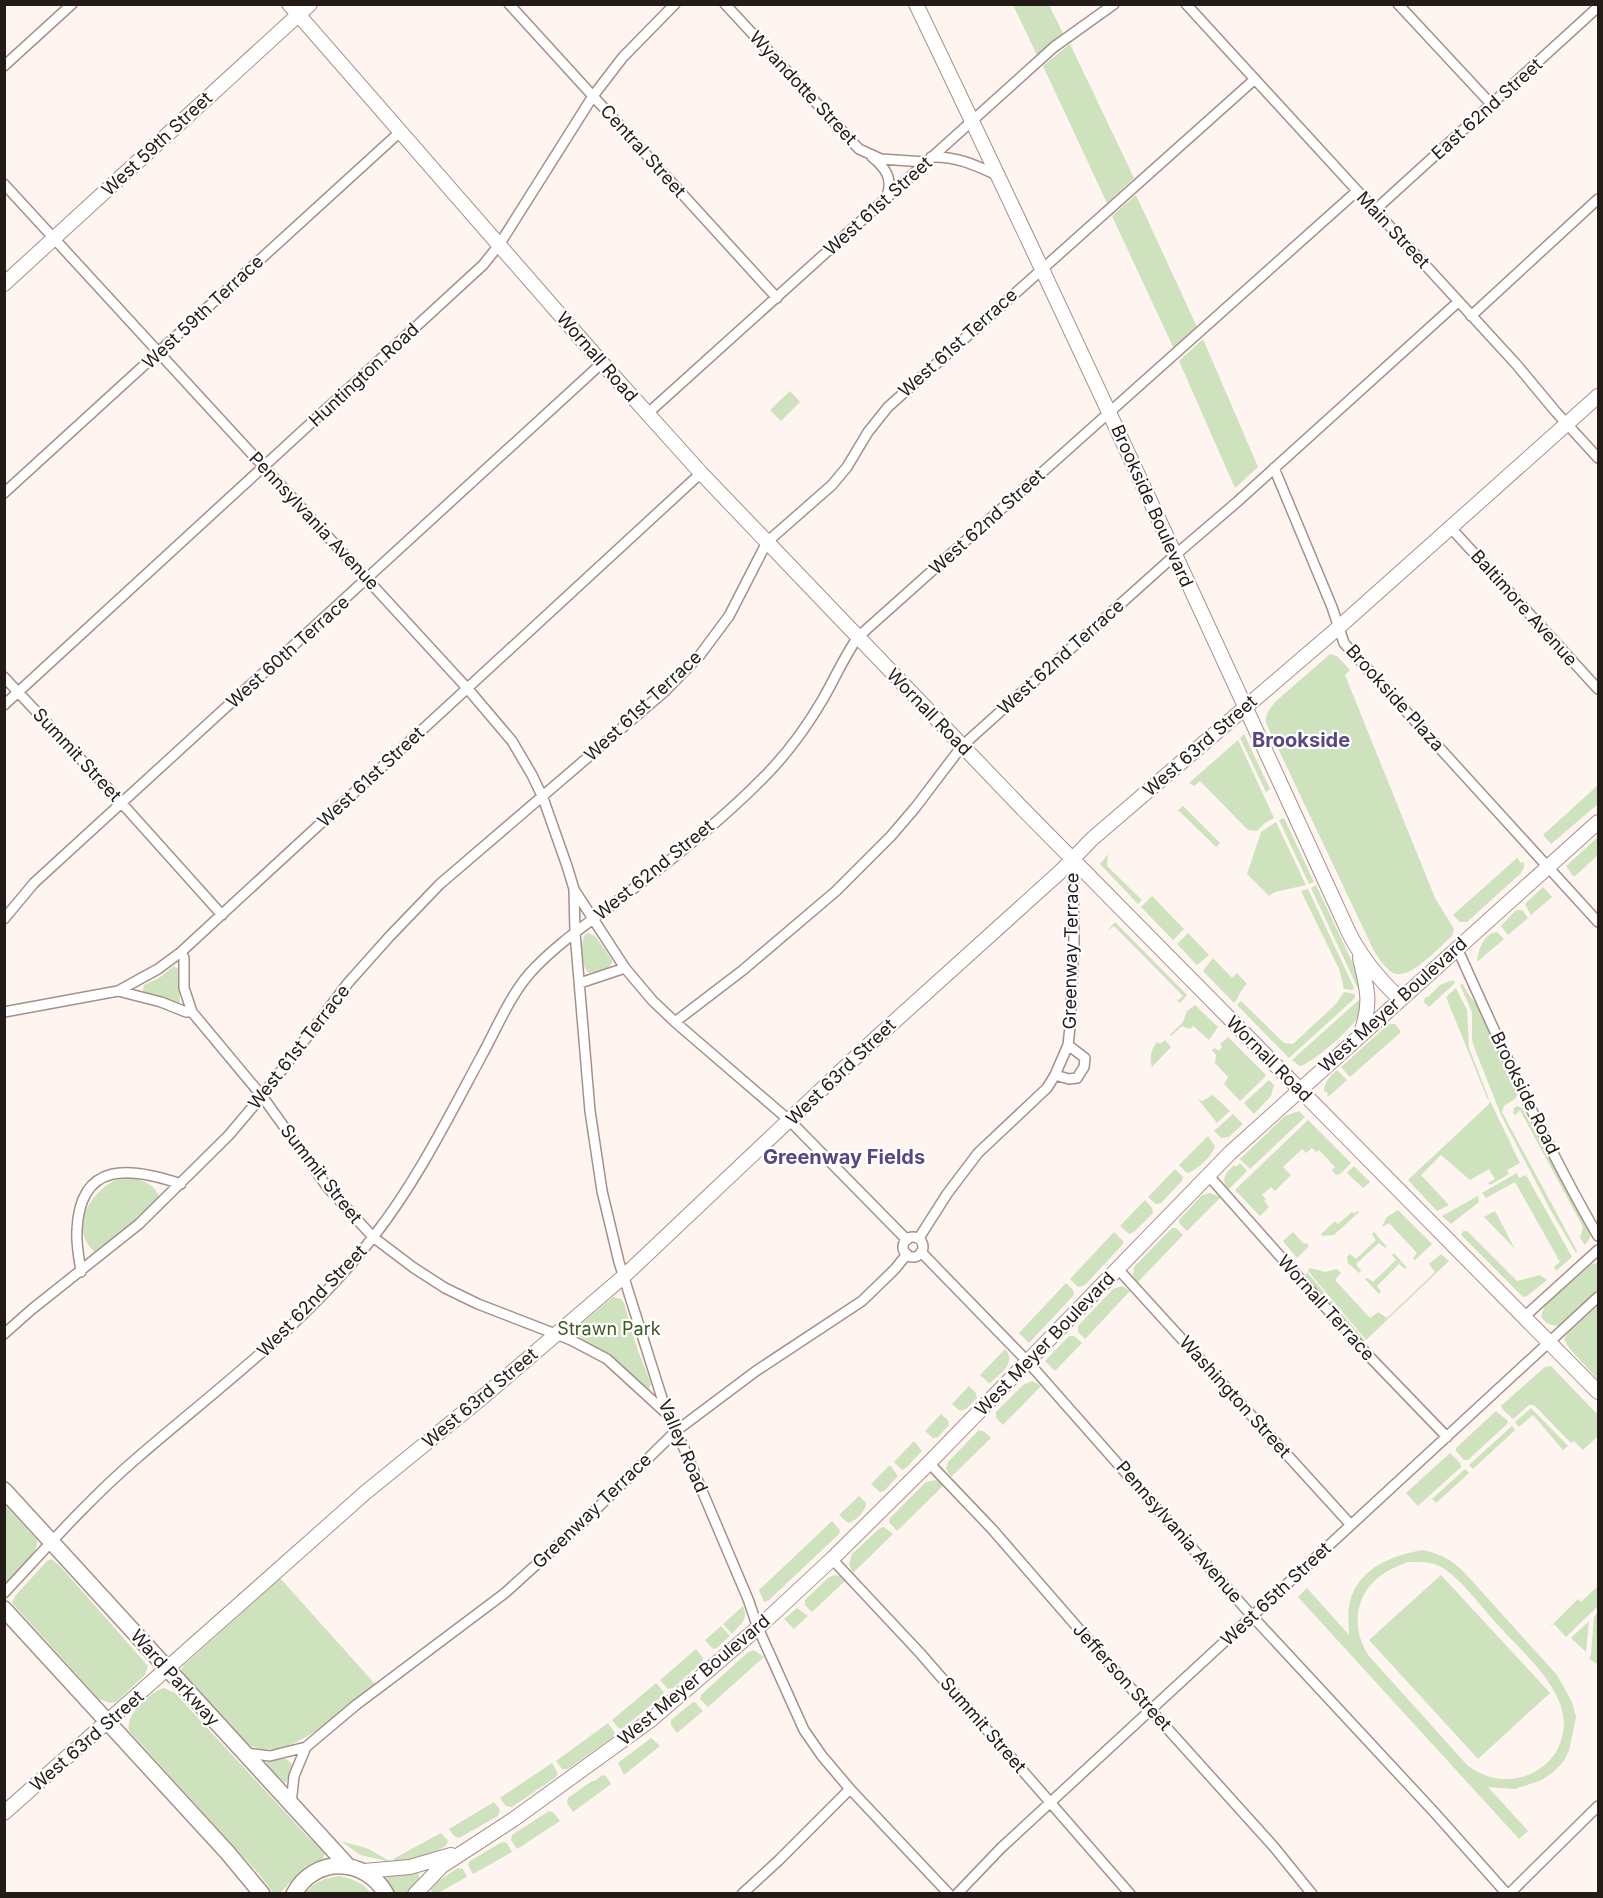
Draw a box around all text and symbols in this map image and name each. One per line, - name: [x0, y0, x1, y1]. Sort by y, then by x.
- street label: Wyandotte Street: [745, 26, 862, 149]
- street label: East 62nd Street: [1427, 54, 1546, 164]
- street label: West 59th Street: [97, 87, 216, 200]
- street label: Central Street: [596, 100, 690, 201]
- street label: West 61st Street: [820, 152, 936, 259]
- street label: Main Street: [1353, 187, 1434, 272]
- street label: West 59th Terrace: [138, 250, 267, 373]
- street label: West 61st Terrace: [894, 284, 1021, 401]
- street label: Wornall Road: [553, 307, 642, 406]
- street label: Huntington Road: [304, 318, 423, 431]
- street label: Brookside Boulevard: [1107, 421, 1198, 590]
- street label: Pennsylvania Avenue: [245, 447, 384, 594]
- street label: West 62nd Street: [925, 464, 1049, 579]
- street label: Baltimore Avenue: [1467, 545, 1582, 670]
- street label: West 60th Terrace: [222, 591, 353, 712]
- street label: West 62nd Terrace: [993, 595, 1128, 719]
- street label: Brookside Plaza: [1342, 640, 1449, 755]
- street label: West 61st Terrace: [580, 646, 705, 765]
- street label: Wornall Road: [883, 664, 976, 759]
- street label: West 63rd Street: [1139, 691, 1261, 801]
- street label: Summit Street: [29, 704, 126, 806]
- street label: West 61st Street: [313, 722, 428, 831]
- district label: Brookside: [1252, 728, 1350, 752]
- street label: West 62nd Street: [590, 815, 718, 924]
- street label: Greenway Terrace: [1059, 872, 1082, 1030]
- street label: West Meyer Boulevard: [1314, 933, 1471, 1077]
- street label: West 61st Terrace: [243, 980, 354, 1113]
- street label: Wornall Road: [1222, 1011, 1317, 1106]
- street label: West 63rd Street: [782, 1014, 900, 1129]
- street label: Brookside Road: [1487, 1028, 1564, 1157]
- street label: Summit Street: [276, 1120, 367, 1227]
- district label: Greenway Fields: [763, 1145, 925, 1169]
- street label: West 62nd Street: [253, 1240, 370, 1361]
- street label: Wornall Terrace: [1274, 1251, 1379, 1365]
- street label: West Meyer Boulevard: [971, 1267, 1119, 1420]
- park label: Strawn Park: [557, 1318, 661, 1339]
- street label: Washington Street: [1175, 1332, 1295, 1462]
- street label: West 63rd Street: [418, 1343, 541, 1452]
- street label: Valley Road: [654, 1396, 712, 1496]
- street label: Greenway Terrace: [528, 1449, 655, 1573]
- street label: Pennsylvania Avenue: [1112, 1457, 1247, 1607]
- street label: West 65th Street: [1216, 1537, 1335, 1650]
- street label: West Meyer Boulevard: [614, 1610, 774, 1749]
- street label: Jefferson Street: [1069, 1619, 1176, 1735]
- street label: Ward Parkway: [127, 1625, 224, 1730]
- street label: Summit Street: [936, 1673, 1031, 1777]
- street label: West 63rd Street: [26, 1686, 148, 1796]

